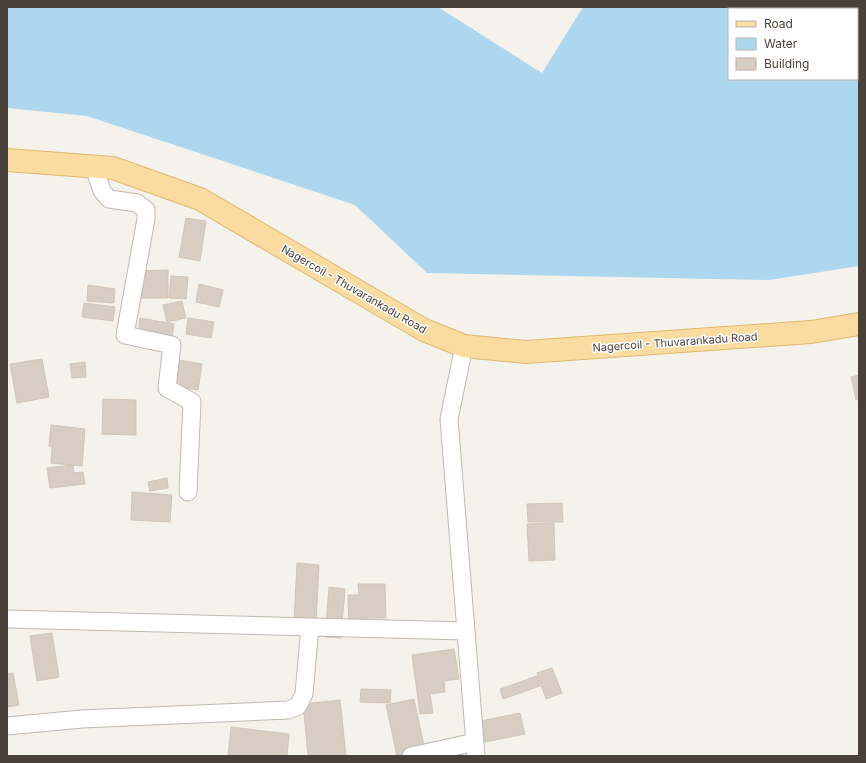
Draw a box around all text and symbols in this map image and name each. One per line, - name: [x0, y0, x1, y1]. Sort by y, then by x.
- legend: [728, 8, 858, 80]
- text: Road: [764, 16, 793, 31]
- text: Water: [764, 36, 798, 51]
- text: Building: [764, 56, 809, 71]
- street label: Nagercoil - Thuvarankadu Road: [279, 242, 429, 336]
- street label: Nagercoil - Thuvarankadu Road: [592, 329, 758, 355]

